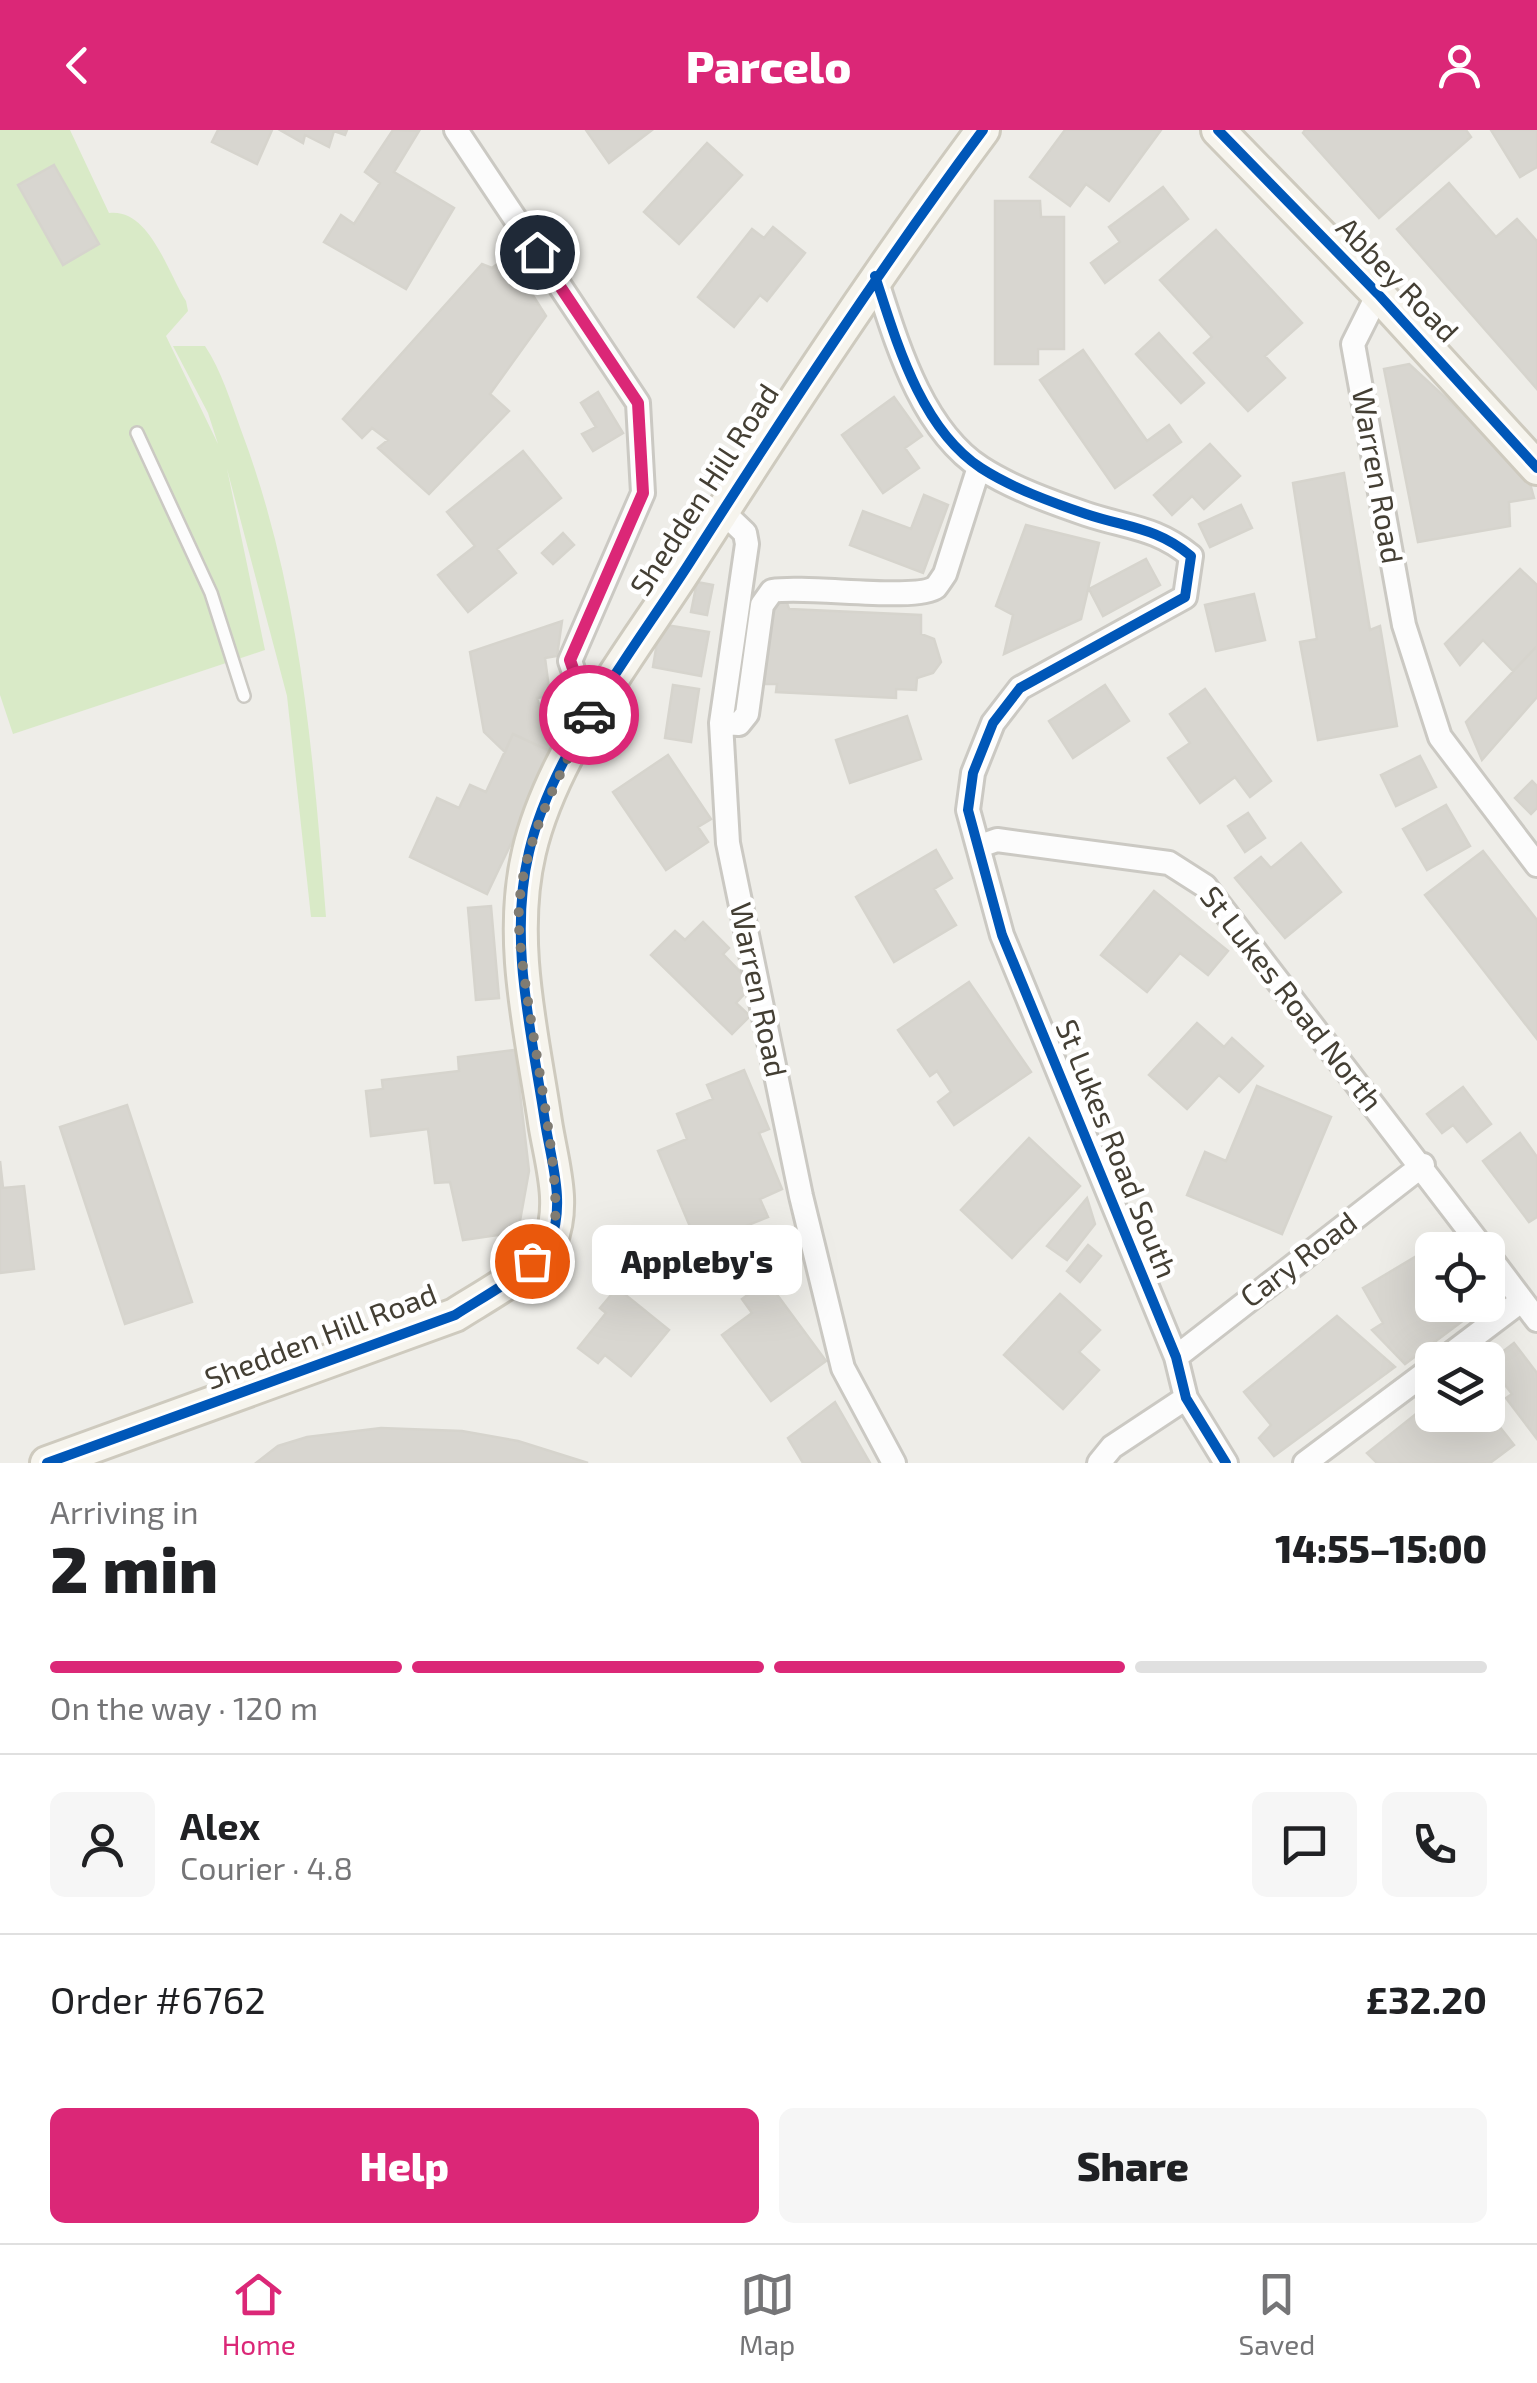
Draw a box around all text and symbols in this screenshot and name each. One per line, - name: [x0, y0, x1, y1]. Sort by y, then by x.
- icon: back: [50, 38, 105, 93]
- text: Parcelo: [686, 38, 851, 92]
- icon: person: [1432, 38, 1487, 93]
- street label: Abbey Road: [1330, 209, 1467, 349]
- pin: [495, 210, 580, 295]
- icon: home: [510, 225, 565, 280]
- street label: Shedden Hill Road: [621, 376, 785, 602]
- street label: Warren Road: [1346, 385, 1412, 566]
- courier: [539, 665, 639, 765]
- icon: car: [562, 688, 617, 743]
- street label: St Lukes Road North: [1194, 878, 1391, 1117]
- street label: Warren Road: [724, 899, 796, 1080]
- street label: St Lukes Road South: [1050, 1014, 1186, 1283]
- street label: Cary Road: [1232, 1203, 1363, 1314]
- pin: [490, 1219, 575, 1304]
- callout: Appleby's: [592, 1226, 802, 1296]
- map controls: [1415, 1232, 1505, 1432]
- button: locate: [1415, 1232, 1505, 1322]
- icon: bag: [505, 1234, 560, 1289]
- text: Appleby's: [621, 1241, 773, 1279]
- street label: Shedden Hill Road: [199, 1274, 441, 1396]
- button: layers: [1415, 1342, 1505, 1432]
- text: Arriving in: [50, 1492, 199, 1530]
- text: 14:55–15:00: [1275, 1525, 1487, 1571]
- text: 2 min: [50, 1528, 218, 1606]
- text: On the way · 120 m: [50, 1688, 318, 1726]
- button: person: [50, 1792, 155, 1897]
- button: chat: [1252, 1792, 1357, 1897]
- button: phone: [1382, 1792, 1487, 1897]
- text: Alex: [180, 1802, 260, 1848]
- text: Courier · 4.8: [180, 1848, 353, 1886]
- text: Order #6762: [50, 1976, 266, 2022]
- text: £32.20: [1366, 1976, 1487, 2022]
- button: Help: [50, 2108, 759, 2223]
- button: Share: [779, 2108, 1487, 2223]
- tab: Home: [222, 2267, 296, 2361]
- tab: Map: [739, 2267, 795, 2361]
- tab: Saved: [1239, 2267, 1315, 2361]

